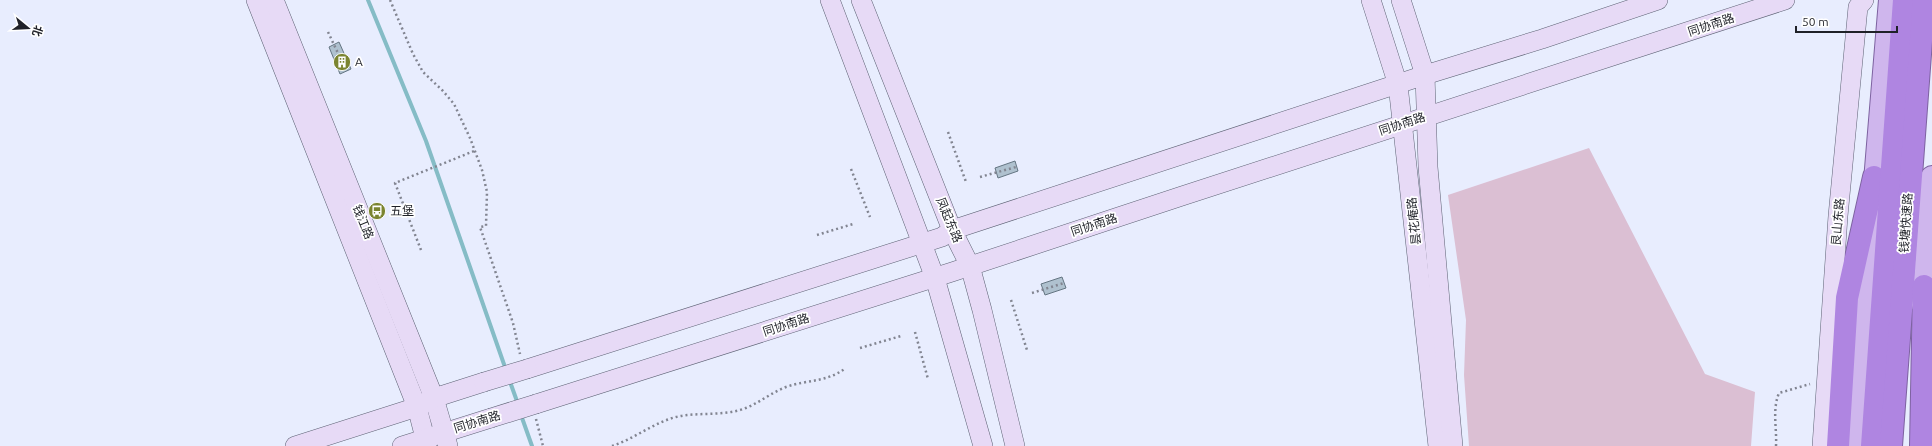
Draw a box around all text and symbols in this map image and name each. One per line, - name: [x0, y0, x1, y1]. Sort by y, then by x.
- north arrow: [8, 8, 48, 48]
- scale bar: [1796, 8, 1897, 34]
- street label: 同协南路: [1686, 11, 1736, 38]
- text: 50 m: [1802, 15, 1829, 28]
- text: 北: [30, 24, 45, 38]
- building icon: A: [332, 52, 352, 72]
- place label: A: [355, 55, 363, 68]
- street label: 同协南路: [1377, 110, 1427, 137]
- street label: 钱塘快速路: [1897, 193, 1914, 253]
- street label: 凤起东路: [934, 195, 965, 244]
- street label: 昙花庵路: [1405, 196, 1422, 246]
- street label: 艮山东路: [1829, 197, 1846, 246]
- bus stop icon: 五堡: [367, 201, 387, 221]
- street label: 钱江路: [351, 203, 376, 241]
- place label: 五堡: [390, 204, 414, 217]
- street label: 同协南路: [1069, 211, 1119, 238]
- street label: 同协南路: [761, 311, 811, 338]
- street label: 同协南路: [452, 408, 502, 435]

